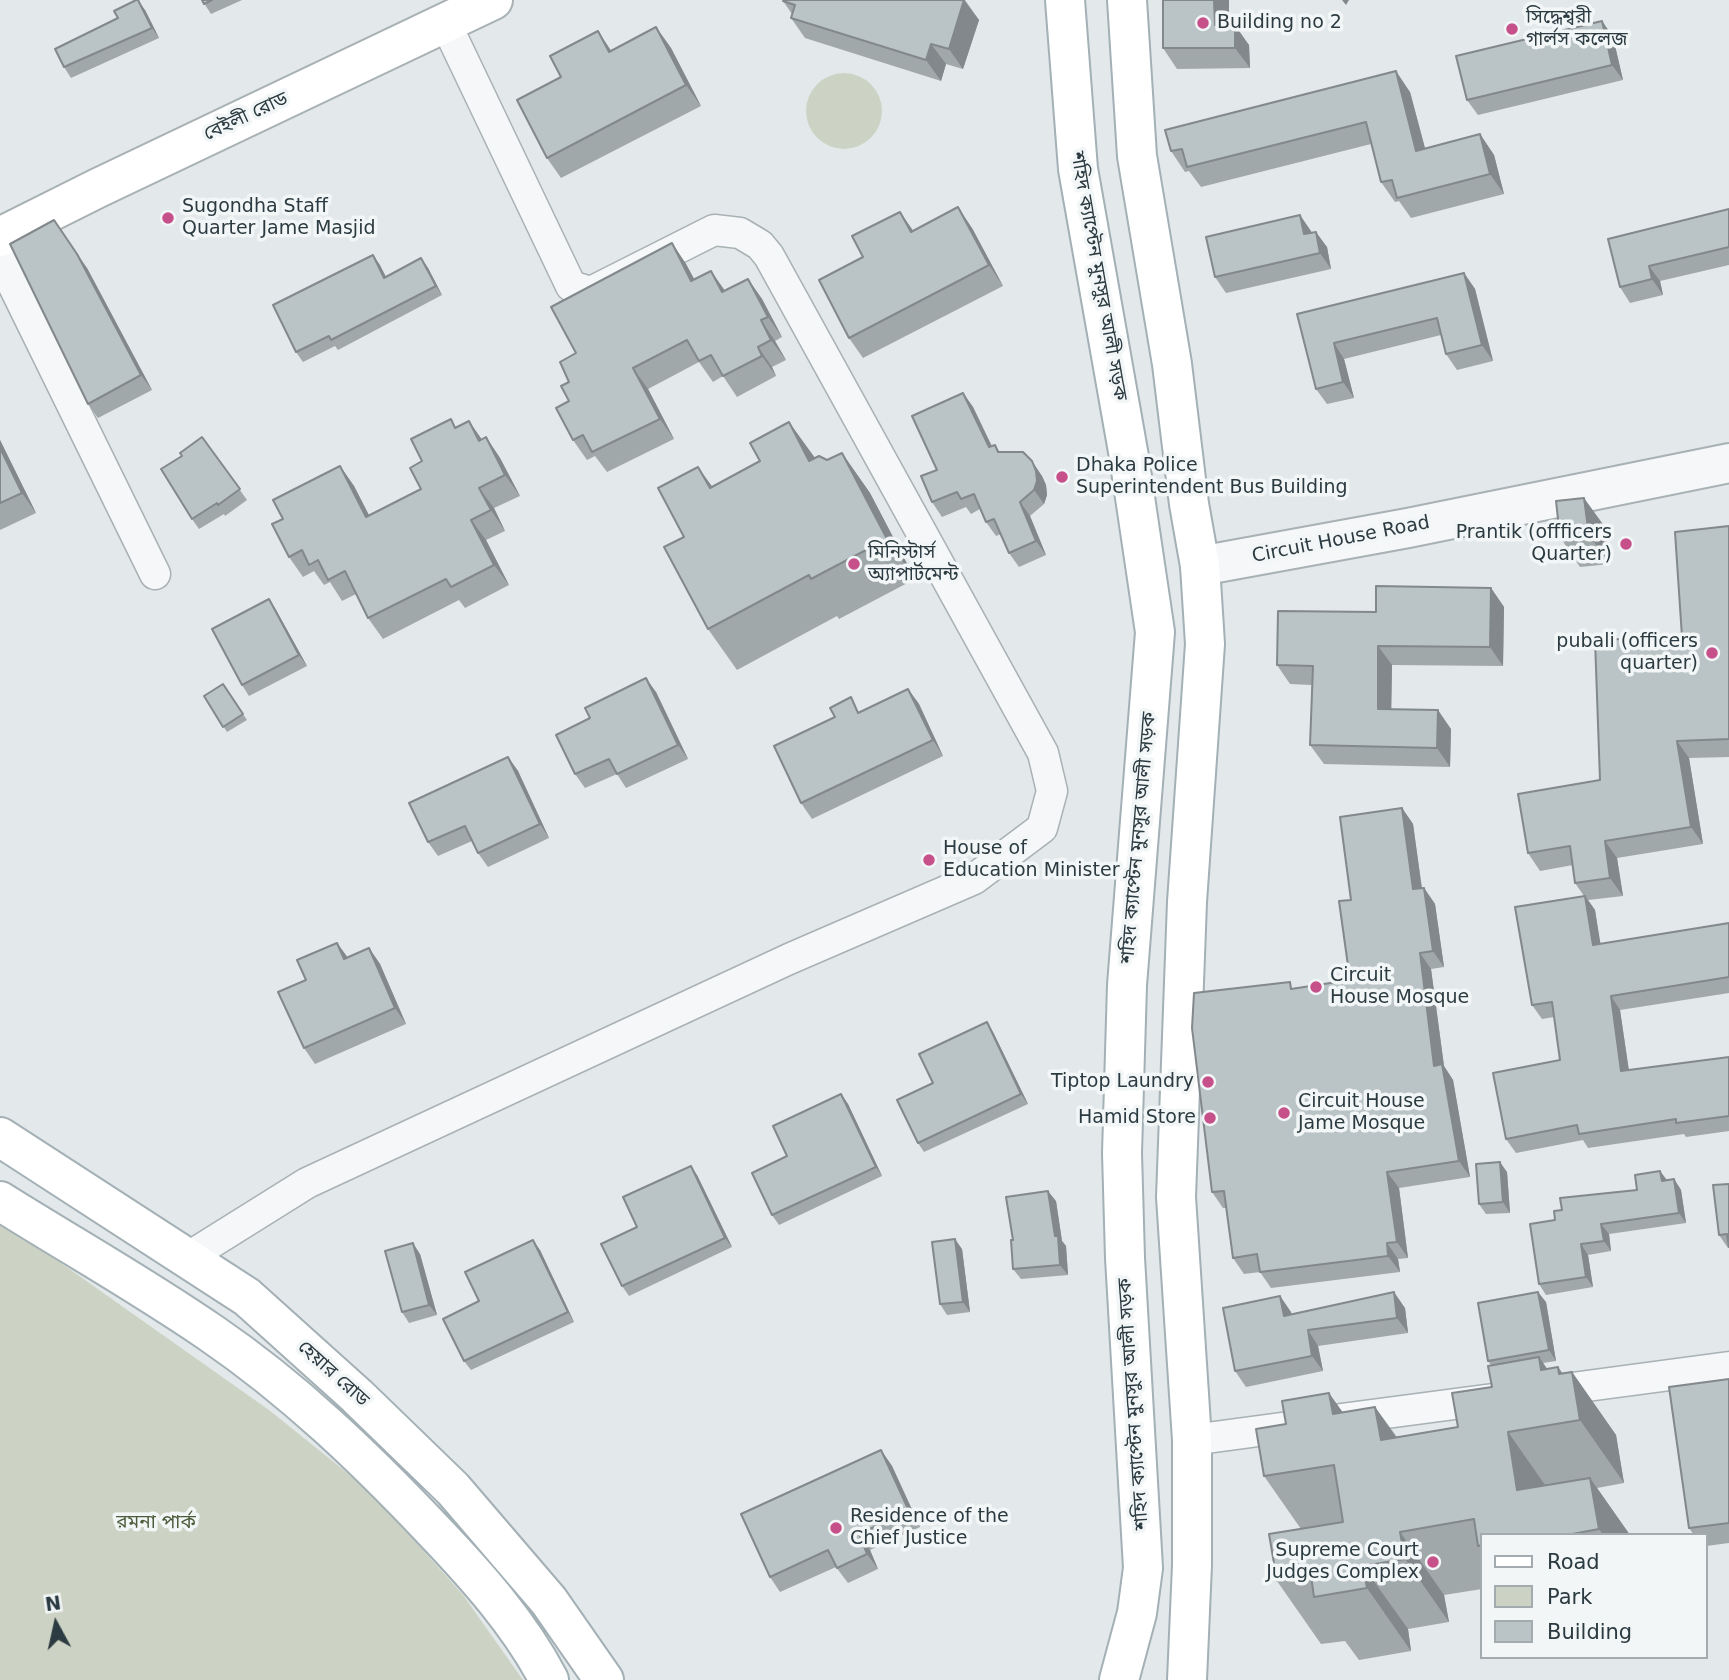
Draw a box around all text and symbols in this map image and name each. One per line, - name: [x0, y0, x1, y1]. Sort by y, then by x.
- place label: সিদ্ধেশ্বরী গার্লস কলেজ: [1526, 7, 1628, 51]
- place label: Building no 2: [1217, 12, 1342, 34]
- marker: Building no 2: [1195, 15, 1211, 31]
- marker: সিদ্ধেশ্বরী গার্লস কলেজ: [1504, 21, 1520, 37]
- street label: বেইলী রোড: [200, 88, 292, 146]
- street label: শহিদ ক্যাপ্টেন মুনসুর আলী সড়ক: [1065, 150, 1131, 402]
- place label: Sugondha Staff Quarter Jame Masjid: [182, 196, 375, 240]
- marker: Sugondha Staff Quarter Jame Masjid: [160, 210, 176, 226]
- place label: Dhaka Police Superintendent Bus Building: [1076, 455, 1348, 499]
- marker: Dhaka Police Superintendent Bus Building: [1054, 469, 1070, 485]
- street label: Circuit House Road: [1250, 512, 1432, 568]
- place label: Prantik (offficers Quarter): [1456, 522, 1612, 566]
- marker: Prantik (offficers Quarter): [1618, 536, 1634, 552]
- place label: মিনিস্টার্স অ্যাপার্টমেন্ট: [868, 542, 959, 586]
- marker: মিনিস্টার্স অ্যাপার্টমেন্ট: [846, 556, 862, 572]
- place label: pubali (officers quarter): [1556, 631, 1698, 675]
- marker: pubali (officers quarter): [1704, 645, 1720, 661]
- street label: শহিদ ক্যাপ্টেন মুনসুর আলী সড়ক: [1117, 711, 1161, 965]
- place label: House of Education Minister: [943, 838, 1119, 882]
- marker: House of Education Minister: [921, 852, 937, 868]
- place label: Circuit House Mosque: [1330, 965, 1469, 1009]
- marker: Circuit House Mosque: [1308, 979, 1324, 995]
- place label: Tiptop Laundry: [1051, 1071, 1194, 1093]
- marker: Tiptop Laundry: [1200, 1074, 1216, 1090]
- place label: Circuit House Jame Mosque: [1298, 1091, 1425, 1135]
- marker: Circuit House Jame Mosque: [1276, 1105, 1292, 1121]
- place label: Hamid Store: [1078, 1107, 1196, 1129]
- marker: Hamid Store: [1202, 1110, 1218, 1126]
- street label: শহিদ ক্যাপ্টেন মুনসুর আলী সড়ক: [1114, 1277, 1154, 1531]
- street label: হেয়ার রোড: [293, 1336, 373, 1412]
- place label: Residence of the Chief Justice: [850, 1506, 1009, 1550]
- park label: রমনা পার্ক: [116, 1512, 196, 1534]
- marker: Residence of the Chief Justice: [828, 1520, 844, 1536]
- legend: [1480, 1533, 1708, 1659]
- place label: Supreme Court Judges Complex: [1266, 1540, 1419, 1584]
- text: Road: [1547, 1550, 1600, 1574]
- marker: Supreme Court Judges Complex: [1425, 1554, 1441, 1570]
- text: Park: [1547, 1585, 1592, 1609]
- north arrow: [21, 1589, 91, 1659]
- text: N: [44, 1591, 62, 1615]
- text: Building: [1547, 1620, 1632, 1644]

